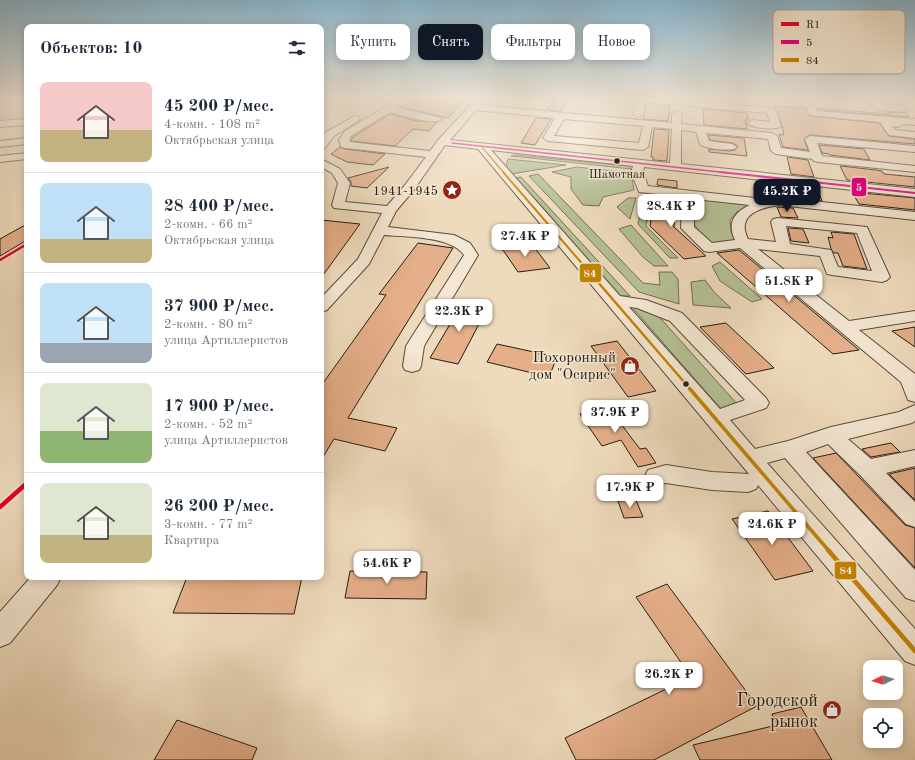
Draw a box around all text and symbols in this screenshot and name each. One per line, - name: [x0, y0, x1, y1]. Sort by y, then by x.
- legend: [773, 10, 905, 74]
- text: R1: [806, 20, 820, 31]
- chip: Купить: [336, 24, 410, 60]
- chip: Снять: [418, 24, 483, 60]
- chip: Фильтры: [491, 24, 575, 60]
- chip: Новое: [583, 24, 650, 60]
- icon: filters: [286, 37, 308, 59]
- text: 5: [806, 38, 812, 49]
- text: Объектов: 10: [40, 40, 142, 57]
- text: 84: [806, 56, 819, 67]
- icon: home: [72, 98, 120, 146]
- text: 45 200 ₽/мес.: [164, 98, 274, 115]
- text: 4-комн. · 108 m²: [164, 118, 260, 131]
- text: Октябрьская улица: [164, 134, 274, 147]
- marker: Шамотная: [612, 156, 622, 166]
- place label: Шамотная: [589, 169, 645, 181]
- line badge: 5: [851, 177, 867, 197]
- place icon: 1941-1945: [441, 179, 463, 201]
- pin: 45.2K ₽: [750, 179, 824, 213]
- text: 5: [856, 183, 862, 194]
- place label: 1941-1945: [373, 185, 438, 198]
- text: 45.2K ₽: [762, 185, 812, 198]
- pin: 28.4K ₽: [634, 194, 708, 228]
- text: 28 400 ₽/мес.: [164, 198, 274, 215]
- icon: home: [72, 199, 120, 247]
- text: 28.4K ₽: [646, 200, 696, 213]
- text: 2-комн. · 66 m²: [164, 218, 252, 231]
- pin: 27.4K ₽: [488, 224, 562, 258]
- text: 27.4K ₽: [500, 230, 550, 243]
- text: Октябрьская улица: [164, 234, 274, 247]
- line badge: 84: [579, 263, 602, 283]
- text: 84: [584, 269, 596, 280]
- pin: 51.8K ₽: [752, 269, 826, 303]
- text: 51.8K ₽: [764, 275, 814, 288]
- text: 37 900 ₽/мес.: [164, 298, 274, 315]
- icon: home: [72, 299, 120, 347]
- pin: 22.3K ₽: [422, 299, 496, 333]
- text: 22.3K ₽: [434, 305, 484, 318]
- text: 2-комн. · 80 m²: [164, 318, 252, 331]
- text: улица Артиллеристов: [164, 334, 288, 347]
- place label: Похоронный дом "Осирис": [529, 351, 616, 383]
- shop icon: Похоронный дом "Осирис": [619, 355, 641, 377]
- unlabelled marker: [681, 379, 691, 389]
- text: 17 900 ₽/мес.: [164, 398, 274, 415]
- icon: home: [72, 399, 120, 447]
- pin: 37.9K ₽: [578, 400, 652, 434]
- text: 37.9K ₽: [590, 406, 640, 419]
- text: 2-комн. · 52 m²: [164, 418, 252, 431]
- text: улица Артиллеристов: [164, 434, 288, 447]
- pin: 17.9K ₽: [593, 475, 667, 509]
- text: 17.9K ₽: [605, 481, 655, 494]
- text: 26 200 ₽/мес.: [164, 498, 274, 515]
- icon: home: [72, 499, 120, 547]
- pin: 24.6K ₽: [735, 512, 809, 546]
- text: 3-комн. · 77 m²: [164, 518, 252, 531]
- text: 24.6K ₽: [747, 518, 797, 531]
- text: Квартира: [164, 534, 219, 547]
- pin: 54.6K ₽: [350, 551, 424, 585]
- text: 54.6K ₽: [362, 557, 412, 570]
- line badge: 84: [834, 561, 857, 580]
- text: 84: [840, 566, 852, 577]
- north arrow: [863, 660, 903, 700]
- map controls: [863, 660, 903, 748]
- pin: 26.2K ₽: [632, 662, 706, 696]
- text: 26.2K ₽: [644, 668, 694, 681]
- place label: Городской рынок: [737, 692, 818, 731]
- shop icon: Городской рынок: [821, 699, 843, 721]
- button: locate: [863, 708, 903, 748]

